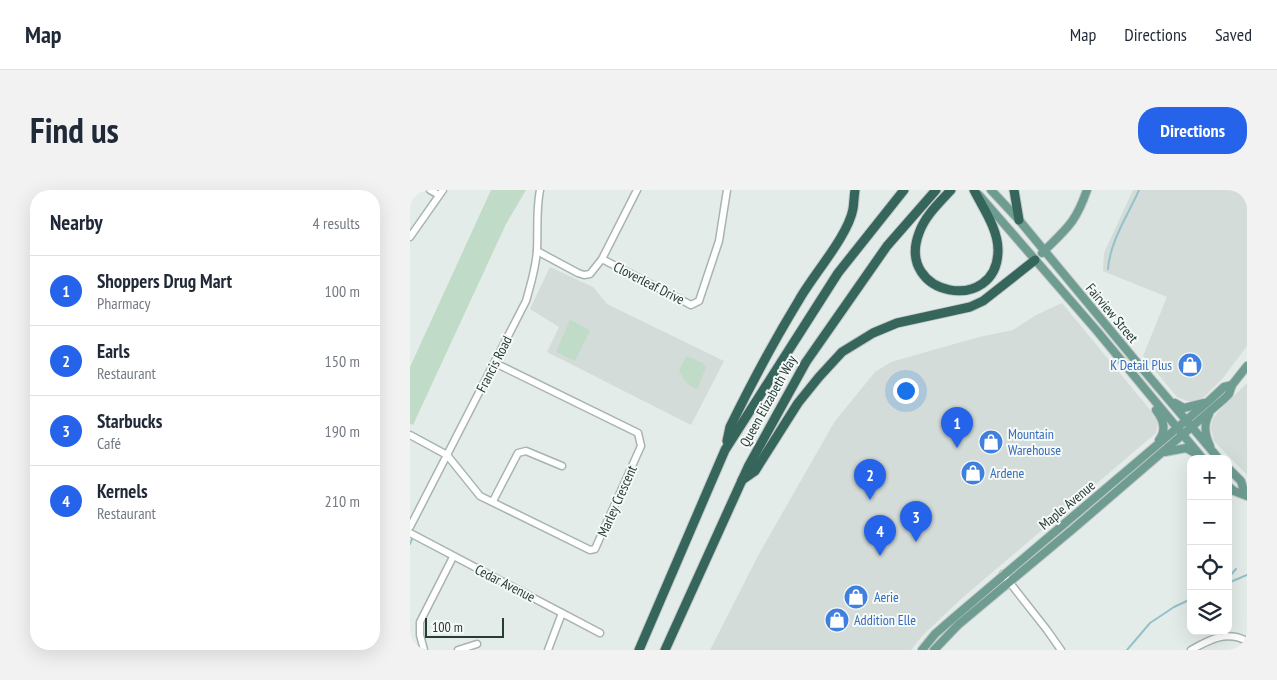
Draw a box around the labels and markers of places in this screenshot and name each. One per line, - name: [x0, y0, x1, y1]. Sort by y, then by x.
- shop icon: K Detail Plus: [1177, 352, 1203, 378]
- place label: K Detail Plus: [1110, 356, 1172, 374]
- pin: 1: [941, 407, 973, 448]
- place label: Mountain Warehouse: [1008, 425, 1061, 459]
- shop icon: Mountain Warehouse: [978, 429, 1004, 455]
- pin: 2: [854, 459, 886, 500]
- shop icon: Ardene: [960, 460, 986, 486]
- place label: Ardene: [990, 464, 1024, 482]
- pin: 3: [900, 501, 932, 542]
- pin: 4: [864, 515, 896, 556]
- shop icon: Aerie: [843, 584, 869, 610]
- place label: Aerie: [874, 588, 899, 606]
- shop icon: Addition Elle: [824, 607, 850, 633]
- place label: Addition Elle: [854, 611, 916, 629]

